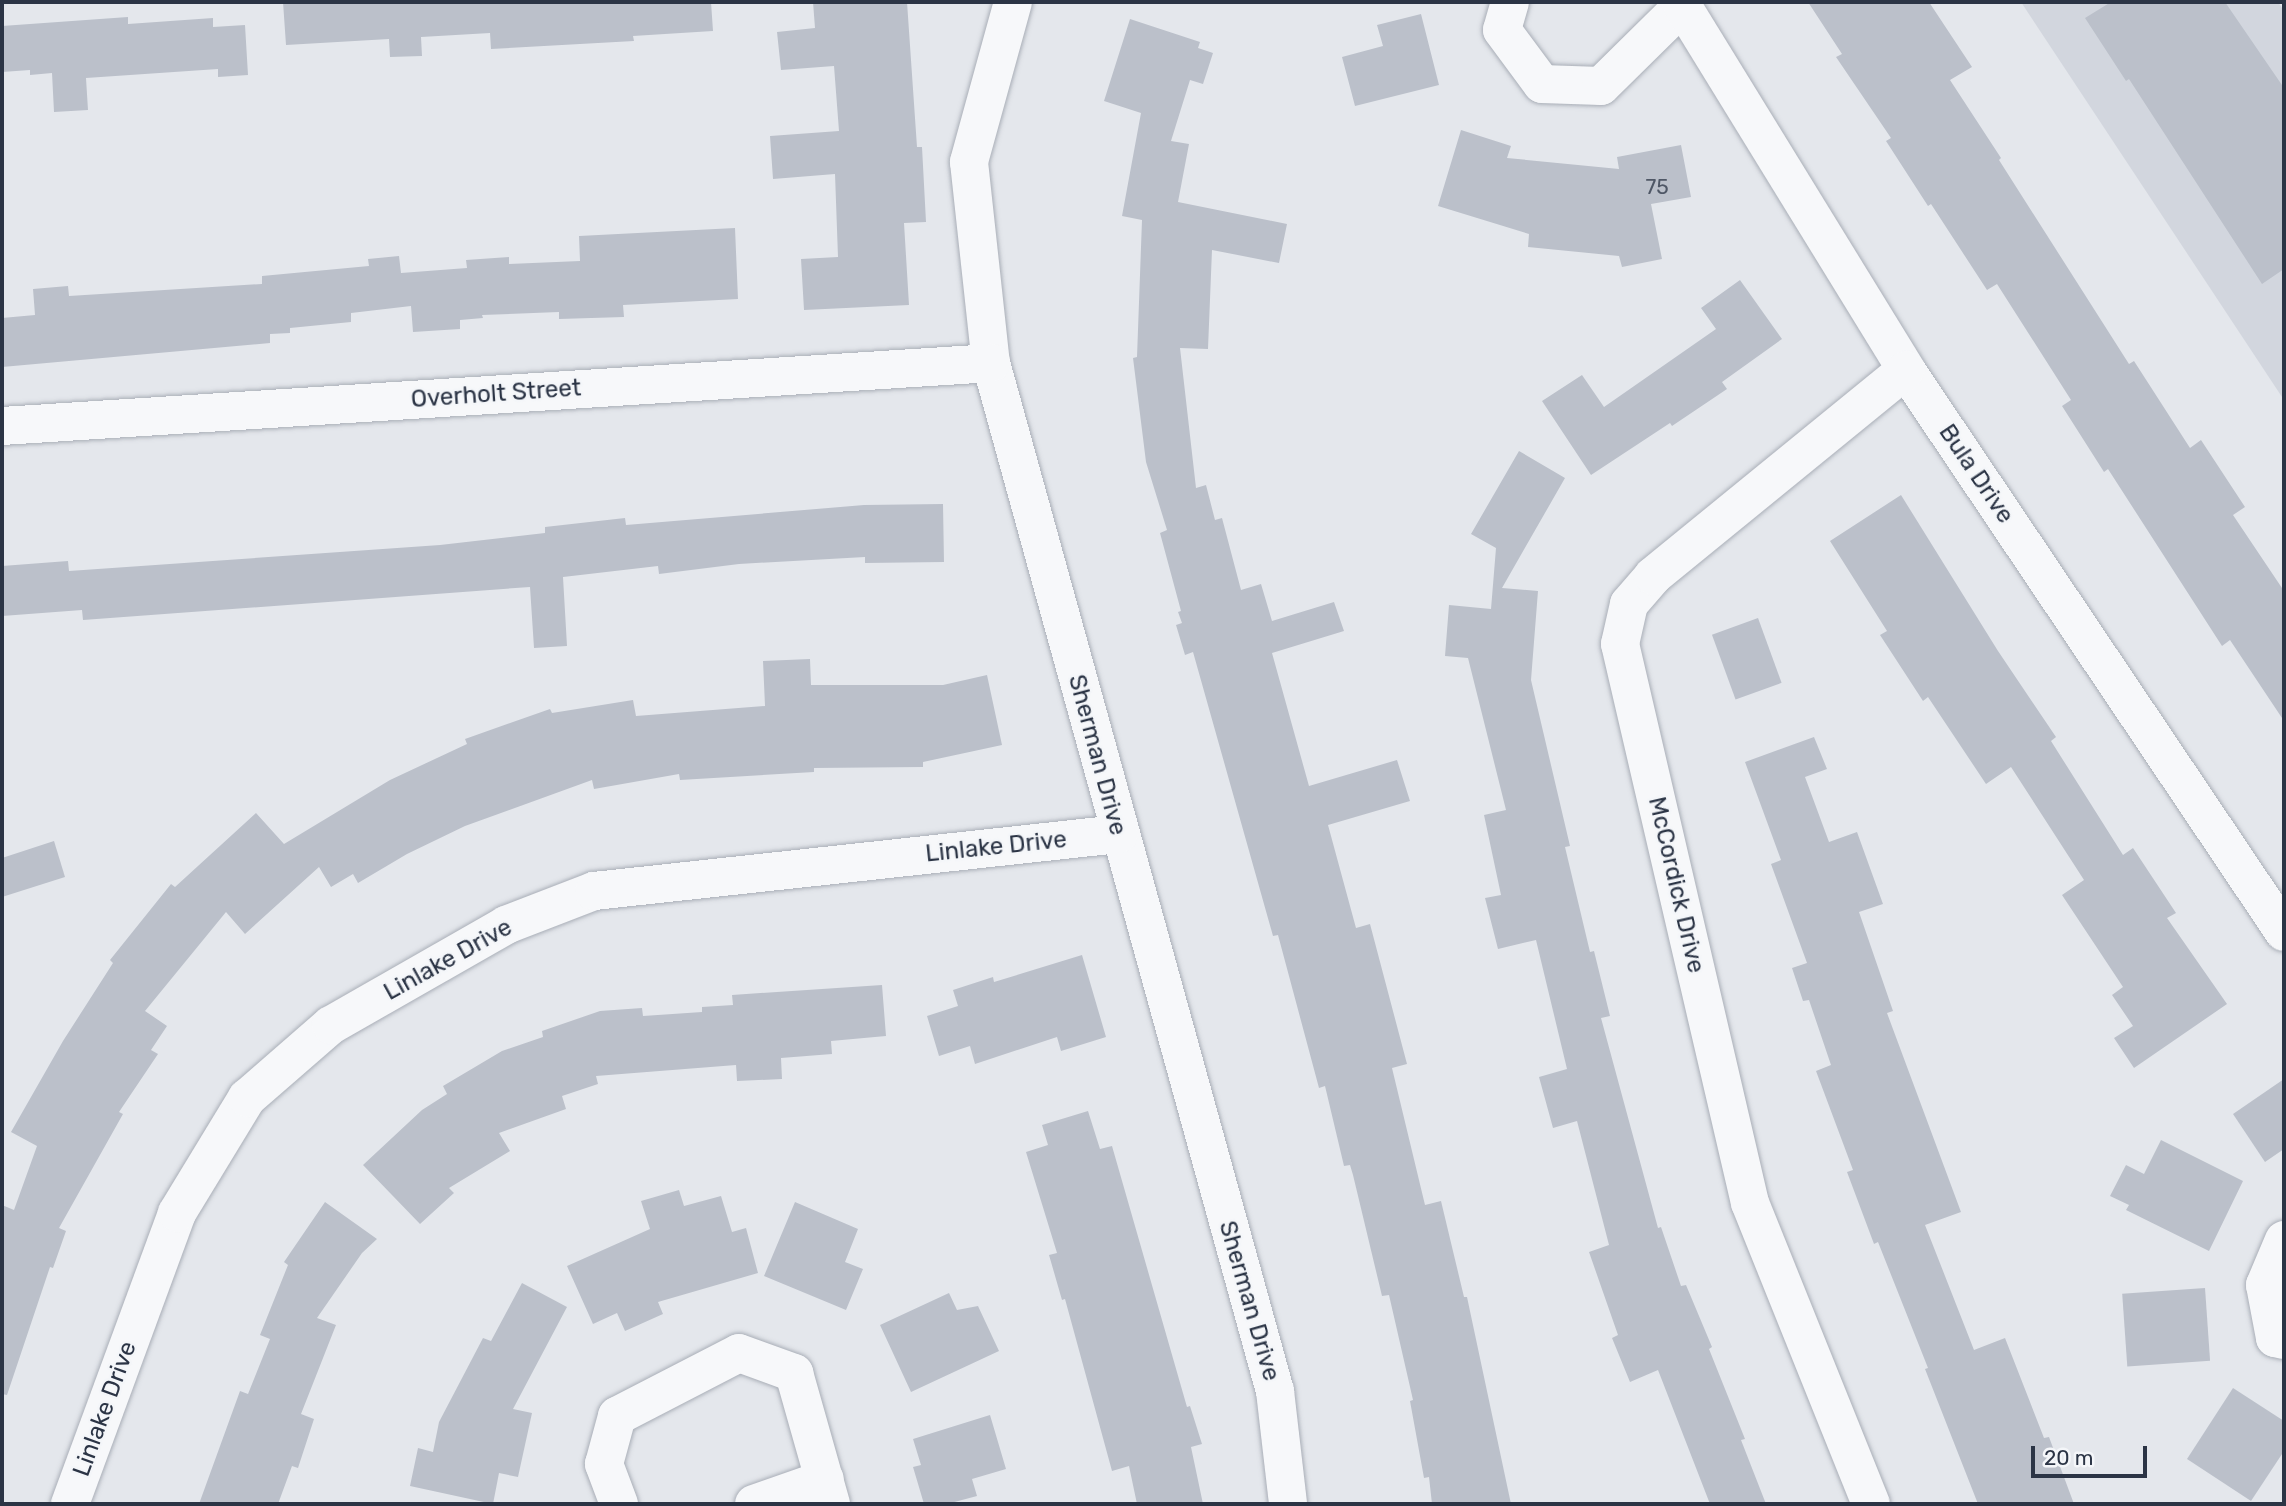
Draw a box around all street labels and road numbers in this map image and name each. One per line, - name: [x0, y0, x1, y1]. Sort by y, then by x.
- street label: Overholt Street: [410, 374, 582, 414]
- street label: Bula Drive: [1932, 419, 2020, 529]
- street label: Sherman Drive: [1062, 672, 1132, 838]
- street label: McCordick Drive: [1642, 794, 1710, 976]
- street label: Linlake Drive: [924, 825, 1068, 869]
- street label: Linlake Drive: [379, 913, 517, 1007]
- street label: Sherman Drive: [1212, 1218, 1286, 1384]
- street label: Linlake Drive: [67, 1337, 143, 1481]

